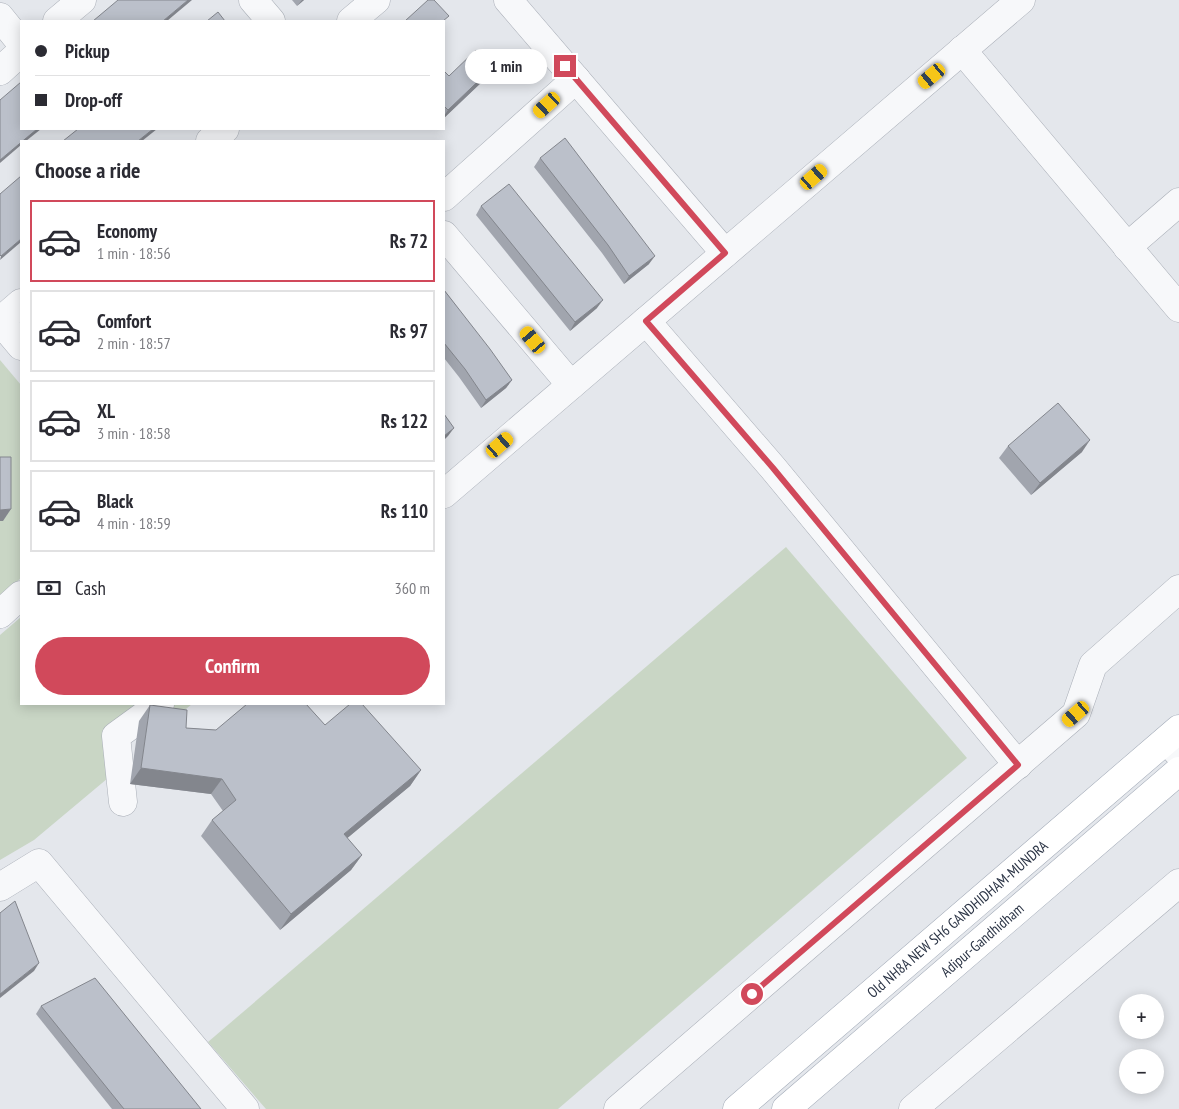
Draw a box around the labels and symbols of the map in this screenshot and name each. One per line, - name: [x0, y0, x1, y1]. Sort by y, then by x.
- callout: 1 min: [465, 48, 548, 84]
- route end: [554, 55, 576, 77]
- car: [915, 61, 948, 91]
- car: [530, 89, 563, 121]
- car: [797, 161, 830, 193]
- car: [517, 324, 548, 356]
- car: [483, 429, 516, 461]
- car: [1059, 698, 1092, 730]
- street label: Old NH8A NEW SH6 GANDHIDHAM-MUNDRA: [863, 835, 1052, 1002]
- street label: Adipur-Gandhidham: [937, 899, 1028, 981]
- route start: [741, 983, 763, 1005]

